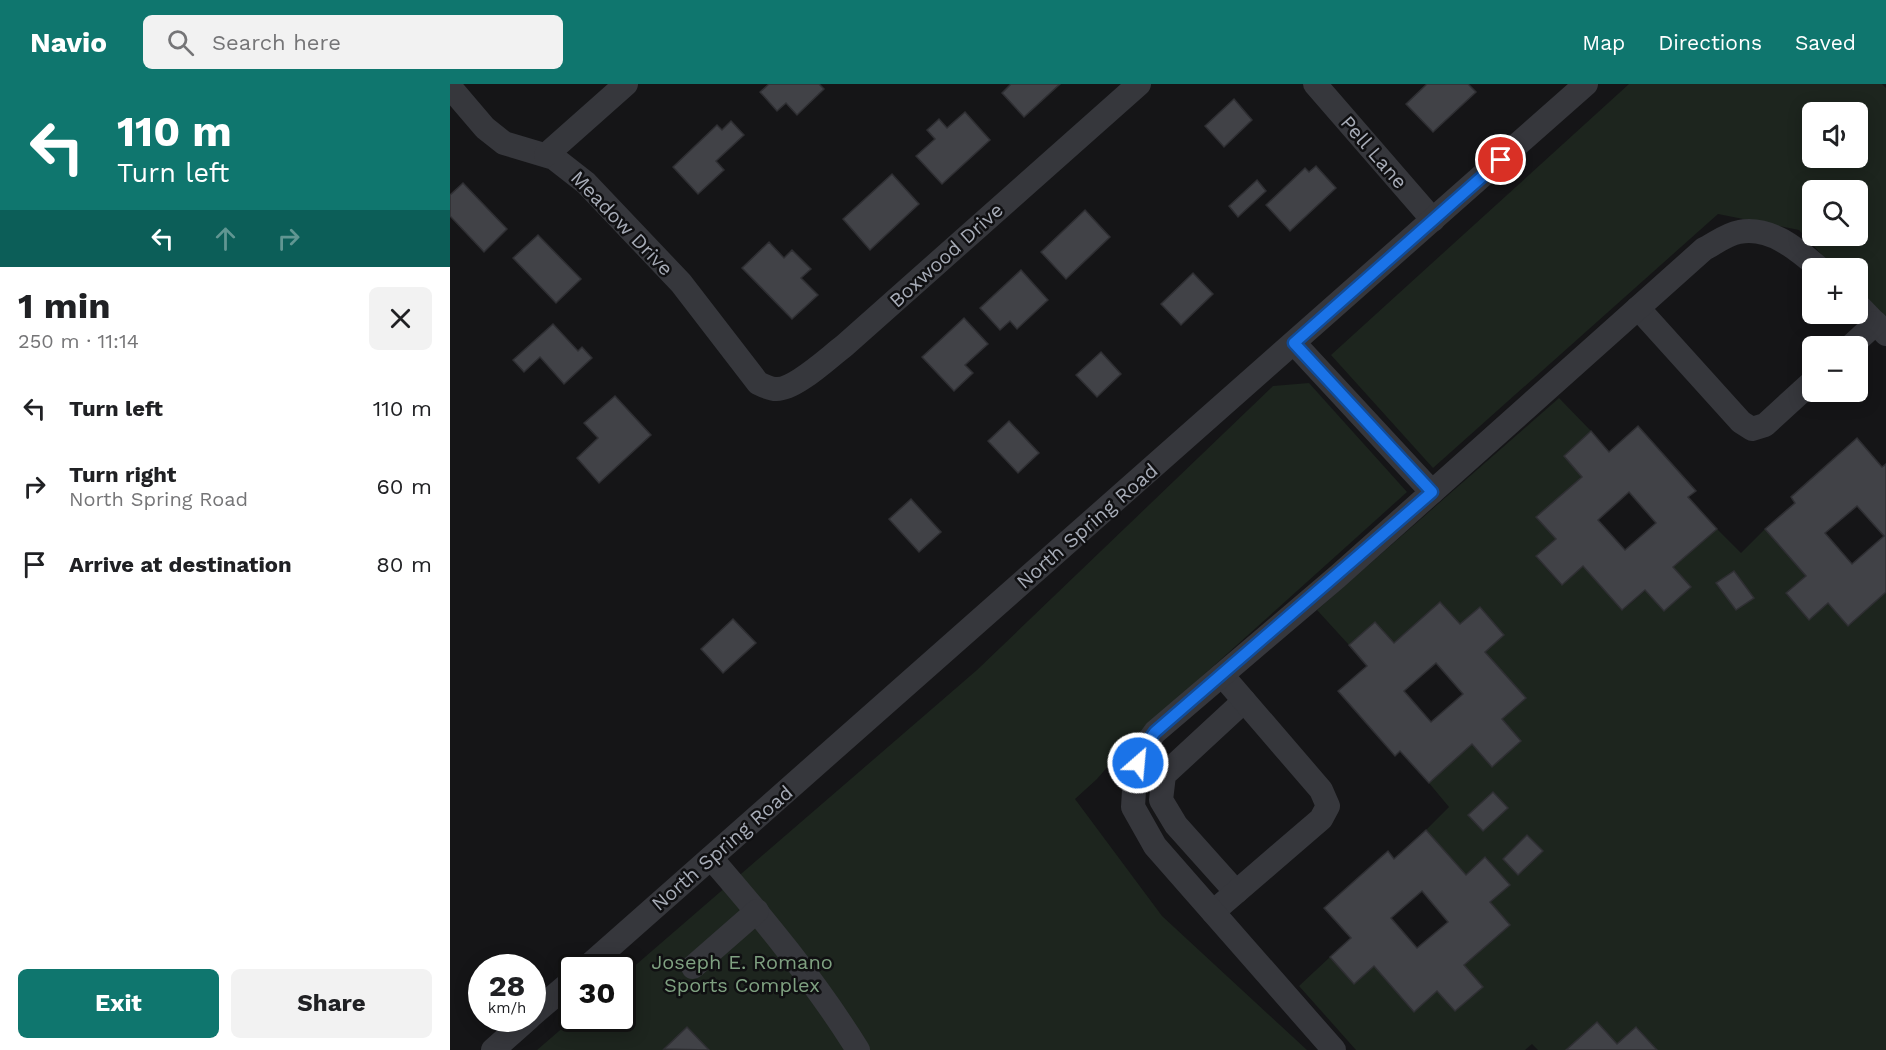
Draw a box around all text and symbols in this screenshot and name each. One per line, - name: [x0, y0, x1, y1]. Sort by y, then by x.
- search box: [143, 15, 563, 69]
- text: Navio: [30, 26, 107, 59]
- icon: search: [164, 26, 197, 59]
- text: Search here: [212, 30, 341, 55]
- text: Map: [1582, 30, 1625, 55]
- text: Directions: [1658, 30, 1762, 55]
- text: Saved: [1795, 30, 1856, 55]
- map controls: [1802, 102, 1868, 402]
- button: sound: [1802, 102, 1868, 168]
- text: 110 m: [117, 107, 232, 156]
- icon: left: [18, 108, 96, 186]
- street label: Pell Lane: [1336, 110, 1412, 194]
- pin: [1475, 134, 1526, 185]
- icon: arrive: [1484, 143, 1517, 176]
- text: Turn left: [117, 157, 229, 189]
- street label: Meadow Drive: [566, 165, 678, 281]
- button: search: [1802, 180, 1868, 246]
- street label: Boxwood Drive: [884, 198, 1008, 312]
- icon: left: [146, 222, 179, 255]
- icon: ahead: [209, 222, 242, 255]
- icon: right: [272, 222, 305, 255]
- button: +: [1802, 258, 1868, 324]
- text: 1 min: [18, 285, 110, 327]
- button: close: [369, 287, 432, 350]
- text: 250 m · 11:14: [18, 329, 139, 353]
- button: −: [1802, 336, 1868, 402]
- icon: left: [18, 392, 51, 425]
- text: Turn left: [69, 396, 163, 421]
- text: 110 m: [373, 396, 432, 421]
- street label: North Spring Road: [1012, 458, 1162, 594]
- text: Turn right: [69, 462, 176, 487]
- icon: right: [18, 470, 51, 503]
- text: 60 m: [376, 474, 432, 499]
- text: North Spring Road: [69, 487, 248, 511]
- icon: arrive: [18, 548, 51, 581]
- text: Arrive at destination: [69, 552, 292, 577]
- text: 80 m: [376, 552, 432, 577]
- position arrow: [1106, 731, 1170, 795]
- street label: North Spring Road: [647, 780, 797, 916]
- park label: Joseph E. Romano Sports Complex: [651, 950, 833, 997]
- speed limit sign: 30: [558, 954, 636, 1032]
- text: 28: [489, 968, 525, 1003]
- button: Exit: [18, 969, 219, 1038]
- button: Share: [231, 969, 432, 1038]
- text: km/h: [488, 999, 526, 1017]

